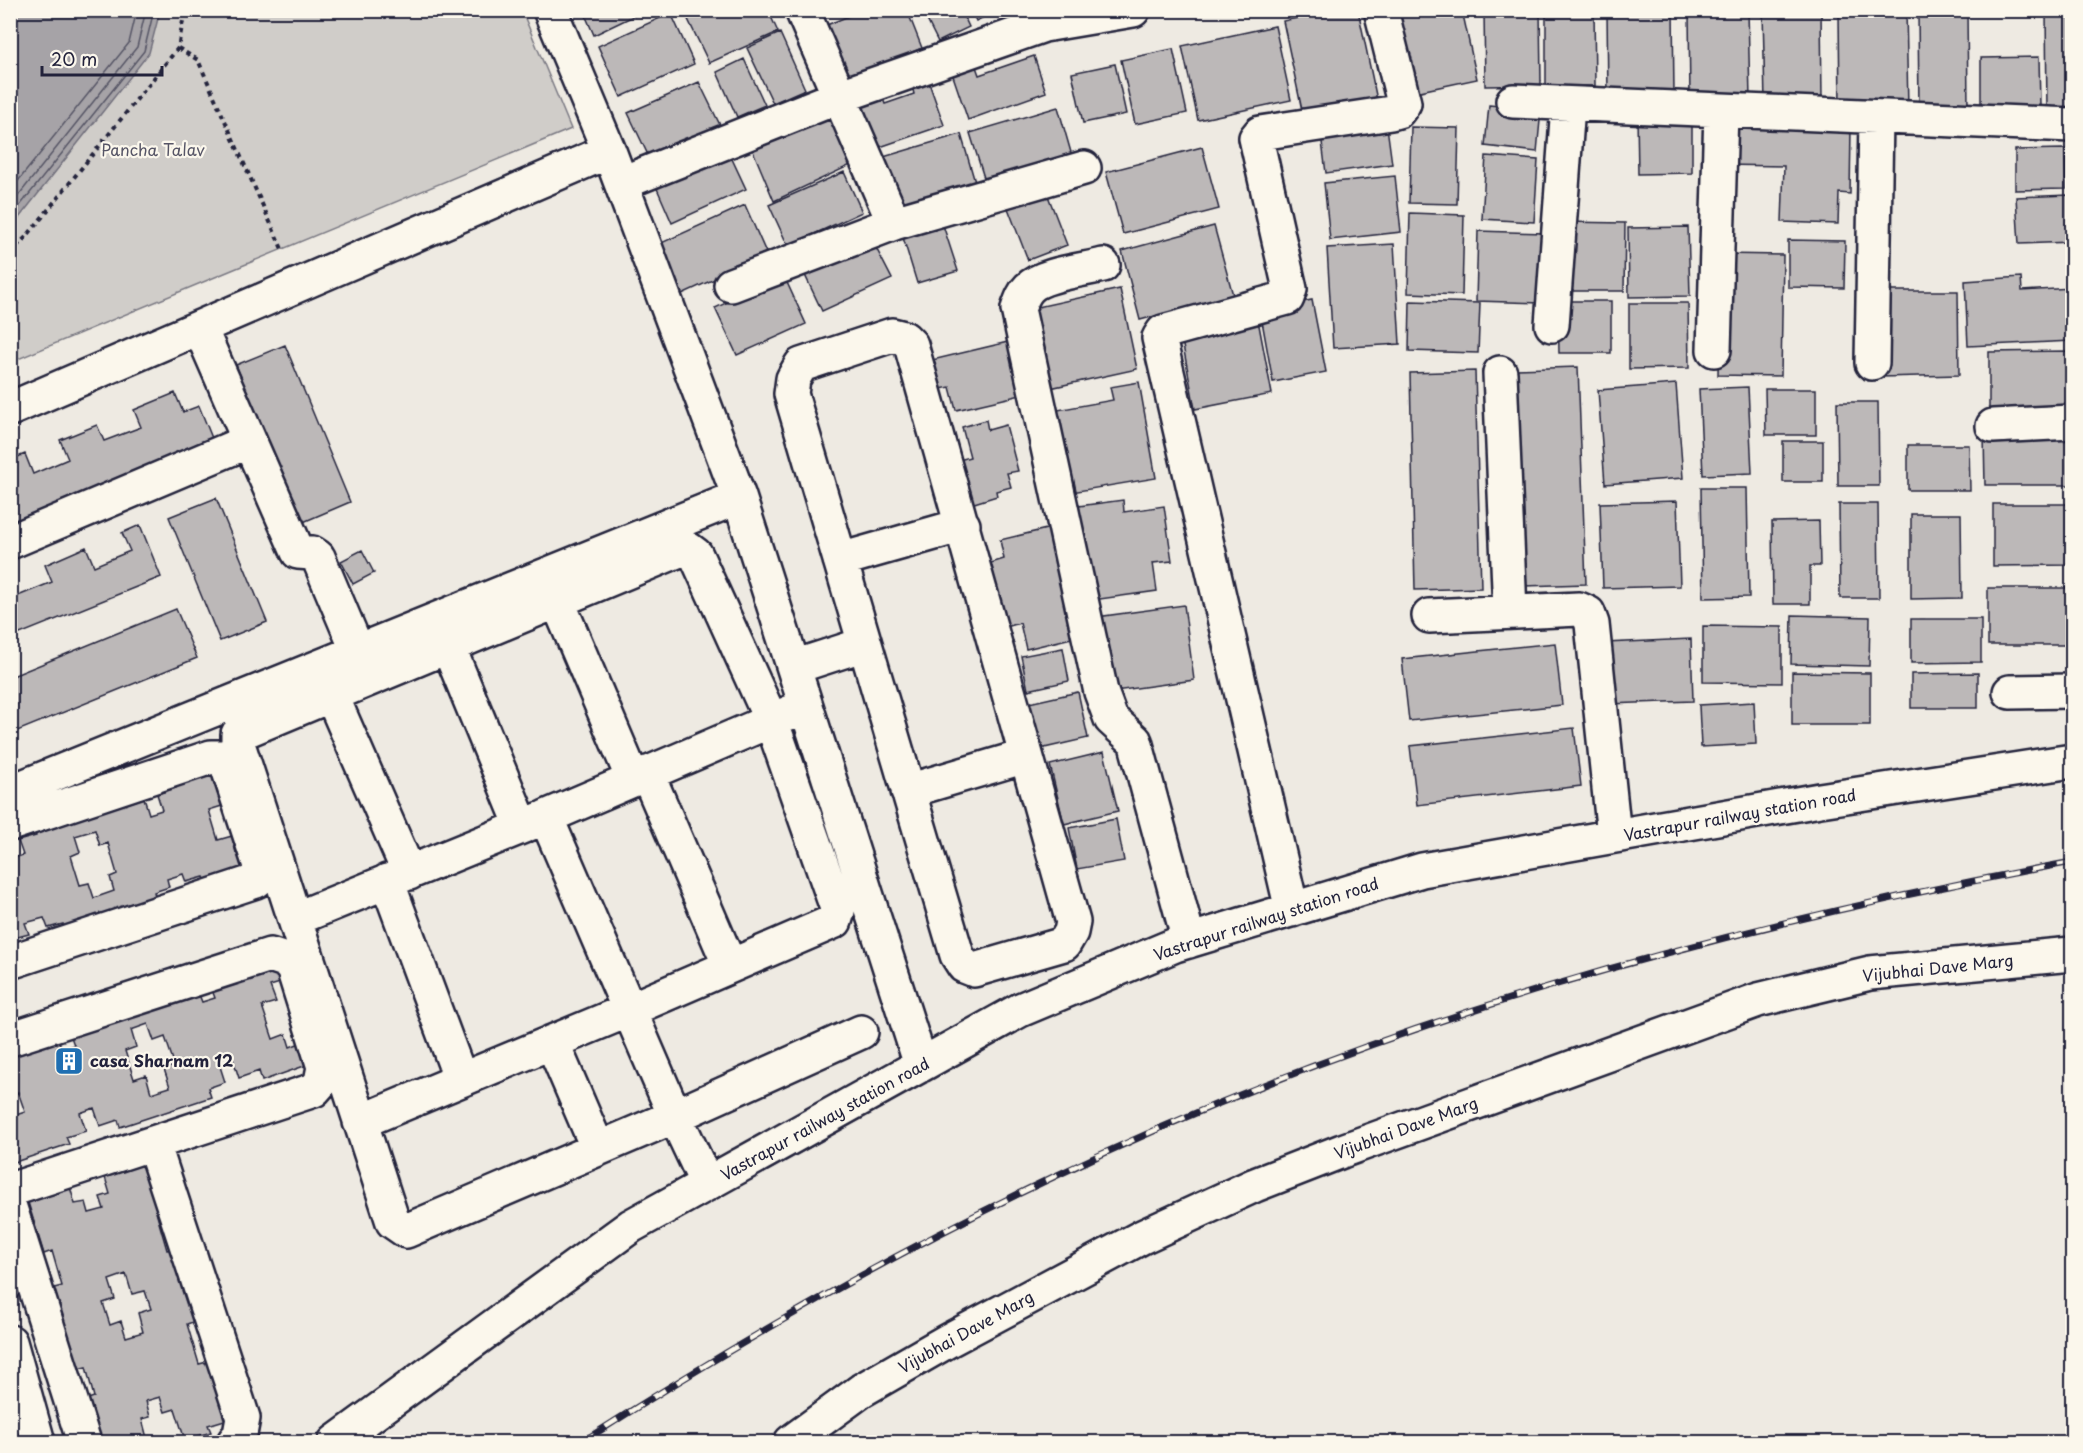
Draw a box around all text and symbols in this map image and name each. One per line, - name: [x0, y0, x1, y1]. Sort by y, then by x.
- scale bar: [42, 39, 162, 77]
- text: 20 m: [51, 45, 97, 72]
- park label: Pancha Talav: [101, 137, 205, 161]
- street label: Vastrapur railway station road: [1622, 782, 1858, 846]
- street label: Vastrapur railway station road: [1150, 870, 1381, 966]
- street label: Vijubhai Dave Marg: [1861, 947, 2014, 987]
- building icon: casa Sharnam 12: [53, 1045, 85, 1077]
- place label: casa Sharnam 12: [90, 1048, 233, 1072]
- street label: Vastrapur railway station road: [716, 1051, 933, 1186]
- street label: Vijubhai Dave Marg: [1330, 1090, 1481, 1164]
- street label: Vijubhai Dave Marg: [894, 1284, 1038, 1378]

